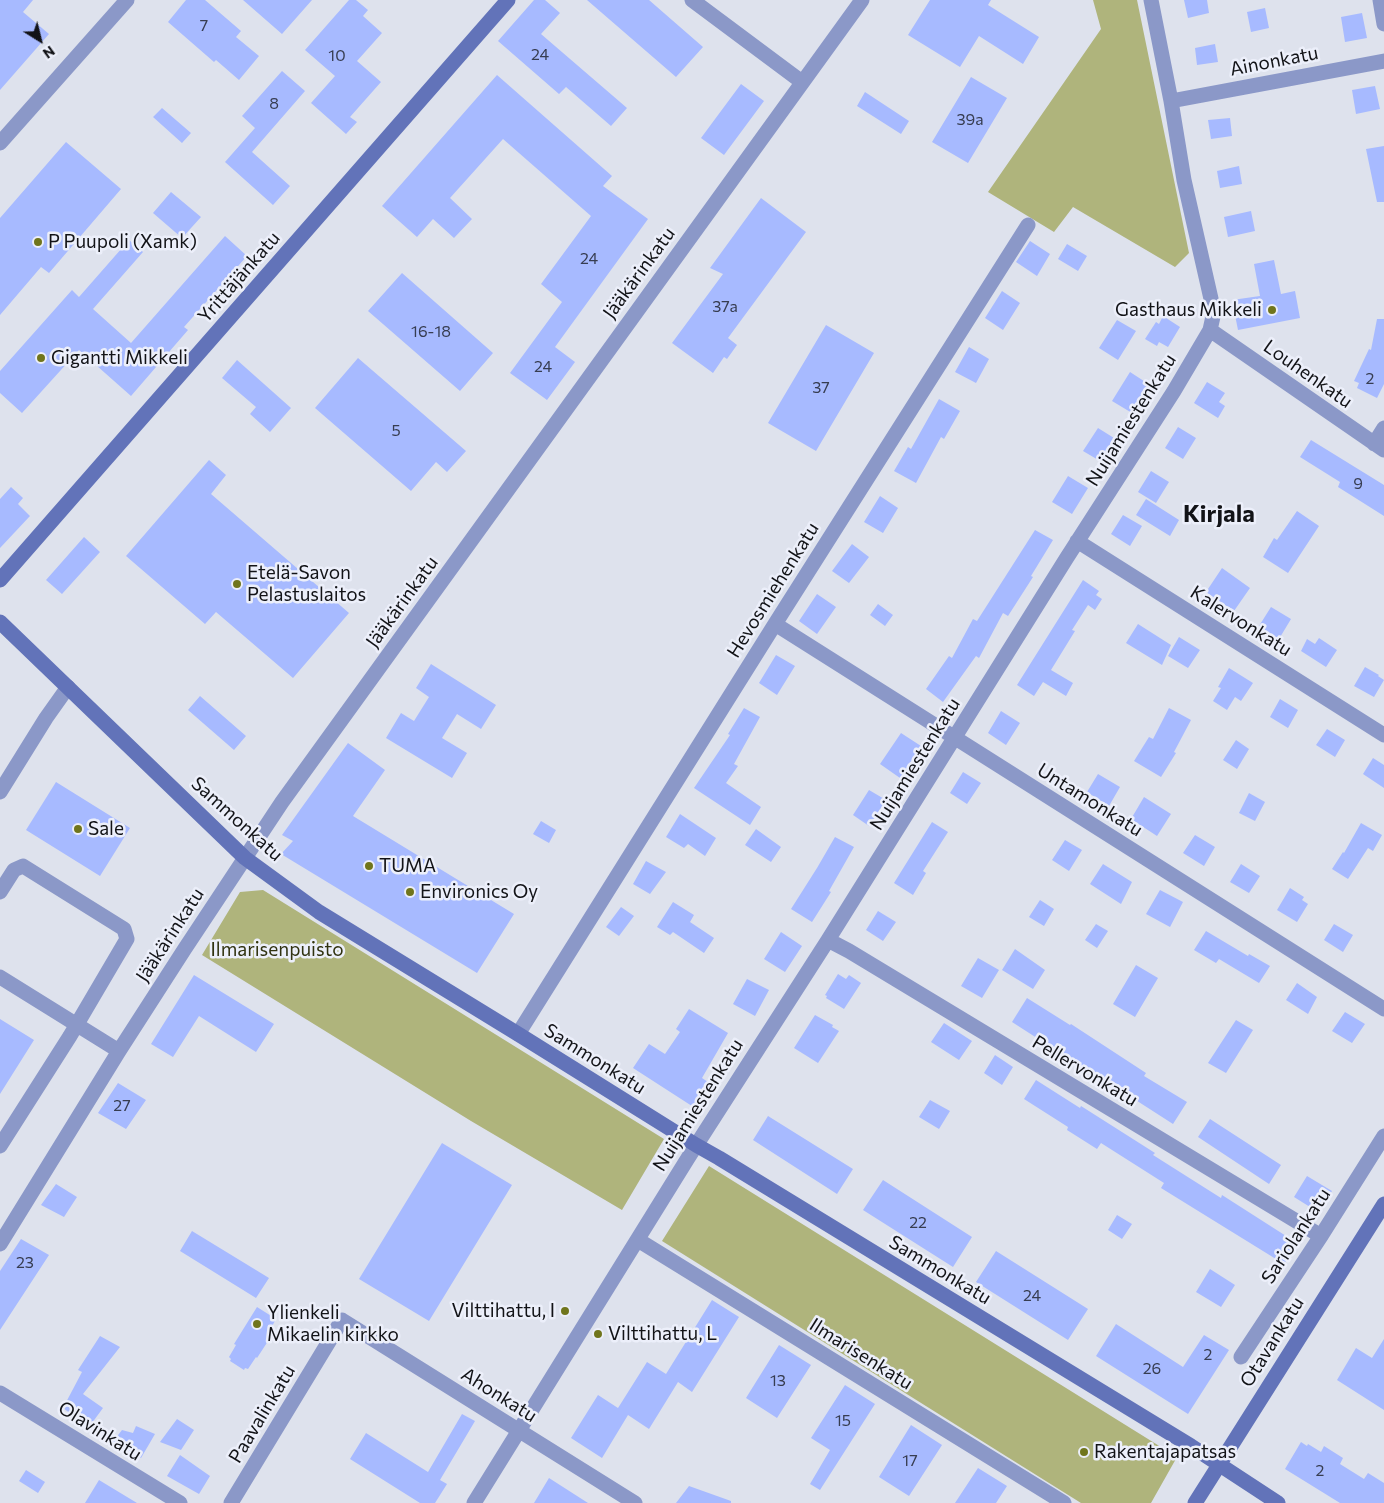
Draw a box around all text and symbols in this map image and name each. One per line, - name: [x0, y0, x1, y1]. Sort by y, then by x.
- north arrow: [15, 15, 65, 65]
- house number: 7: [200, 16, 208, 36]
- street label: Ainonkatu: [1228, 41, 1320, 81]
- text: N: [40, 43, 58, 63]
- house number: 24: [531, 45, 549, 65]
- house number: 10: [328, 46, 346, 66]
- house number: 8: [269, 94, 279, 114]
- house number: 39a: [956, 110, 984, 130]
- street label: Jääkärinkatu: [598, 223, 680, 323]
- street label: Yrittäjänkatu: [193, 227, 285, 327]
- place label: P Puupoli (Xamk): [48, 231, 197, 253]
- marker: P Puupoli (Xamk): [32, 236, 44, 248]
- house number: 24: [580, 249, 598, 269]
- house number: 37a: [712, 297, 738, 317]
- place label: Gasthaus Mikkeli: [1115, 299, 1262, 321]
- marker: Gasthaus Mikkeli: [1266, 304, 1278, 316]
- house number: 16-18: [411, 322, 451, 342]
- street label: Louhenkatu: [1259, 335, 1357, 413]
- place label: Gigantti Mikkeli: [51, 347, 188, 369]
- street label: Nuijamiestenkatu: [1081, 350, 1181, 490]
- marker: Gigantti Mikkeli: [35, 352, 47, 364]
- house number: 24: [534, 357, 552, 377]
- house number: 2: [1366, 369, 1374, 389]
- house number: 37: [812, 378, 830, 398]
- house number: 5: [391, 421, 401, 441]
- house number: 9: [1353, 474, 1363, 494]
- district label: Kirjala: [1183, 500, 1255, 528]
- street label: Hevosmiehenkatu: [722, 518, 824, 662]
- street label: Jääkärinkatu: [361, 552, 443, 652]
- place label: Etelä-Savon Pelastuslaitos: [247, 562, 366, 606]
- marker: Etelä-Savon Pelastuslaitos: [231, 578, 243, 590]
- street label: Kalervonkatu: [1186, 581, 1296, 661]
- street label: Nuijamiestenkatu: [865, 694, 965, 834]
- street label: Untamonkatu: [1033, 759, 1147, 841]
- street label: Sammonkatu: [187, 772, 287, 866]
- place label: Sale: [88, 818, 124, 840]
- marker: Sale: [72, 823, 84, 835]
- place label: TUMA: [379, 855, 436, 877]
- marker: TUMA: [363, 860, 375, 872]
- place label: Environics Oy: [420, 881, 538, 903]
- street label: Jääkärinkatu: [131, 884, 209, 986]
- marker: Environics Oy: [404, 886, 416, 898]
- park label: Ilmarisenpuisto: [210, 939, 344, 961]
- street label: Sammonkatu: [540, 1019, 650, 1099]
- street label: Pellervonkatu: [1028, 1031, 1142, 1111]
- street label: Nuijamiestenkatu: [648, 1035, 748, 1175]
- house number: 27: [113, 1096, 131, 1116]
- street label: Sariolankatu: [1257, 1184, 1335, 1288]
- house number: 22: [909, 1213, 927, 1233]
- street label: Sammonkatu: [885, 1231, 995, 1309]
- house number: 23: [16, 1253, 34, 1273]
- house number: 24: [1023, 1286, 1041, 1306]
- street label: Otavankatu: [1235, 1293, 1309, 1391]
- place label: Vilttihattu, I: [451, 1300, 555, 1322]
- place label: Ylienkeli Mikaelin kirkko: [267, 1302, 399, 1346]
- marker: Vilttihattu, I: [559, 1305, 571, 1317]
- street label: Ilmarisenkatu: [805, 1313, 917, 1395]
- marker: Ylienkeli Mikaelin kirkko: [251, 1318, 263, 1330]
- place label: Vilttihattu, L: [608, 1323, 717, 1345]
- marker: Vilttihattu, L: [592, 1328, 604, 1340]
- house number: 2: [1204, 1345, 1212, 1365]
- house number: 26: [1143, 1359, 1161, 1379]
- street label: Paavalinkatu: [224, 1361, 300, 1467]
- street label: Ahonkatu: [457, 1363, 541, 1427]
- house number: 13: [770, 1371, 786, 1391]
- street label: Olavinkatu: [54, 1396, 146, 1466]
- house number: 15: [835, 1411, 851, 1431]
- place label: Rakentajapatsas: [1094, 1441, 1236, 1463]
- marker: Rakentajapatsas: [1078, 1446, 1090, 1458]
- house number: 17: [902, 1451, 918, 1471]
- house number: 2: [1316, 1461, 1324, 1481]

